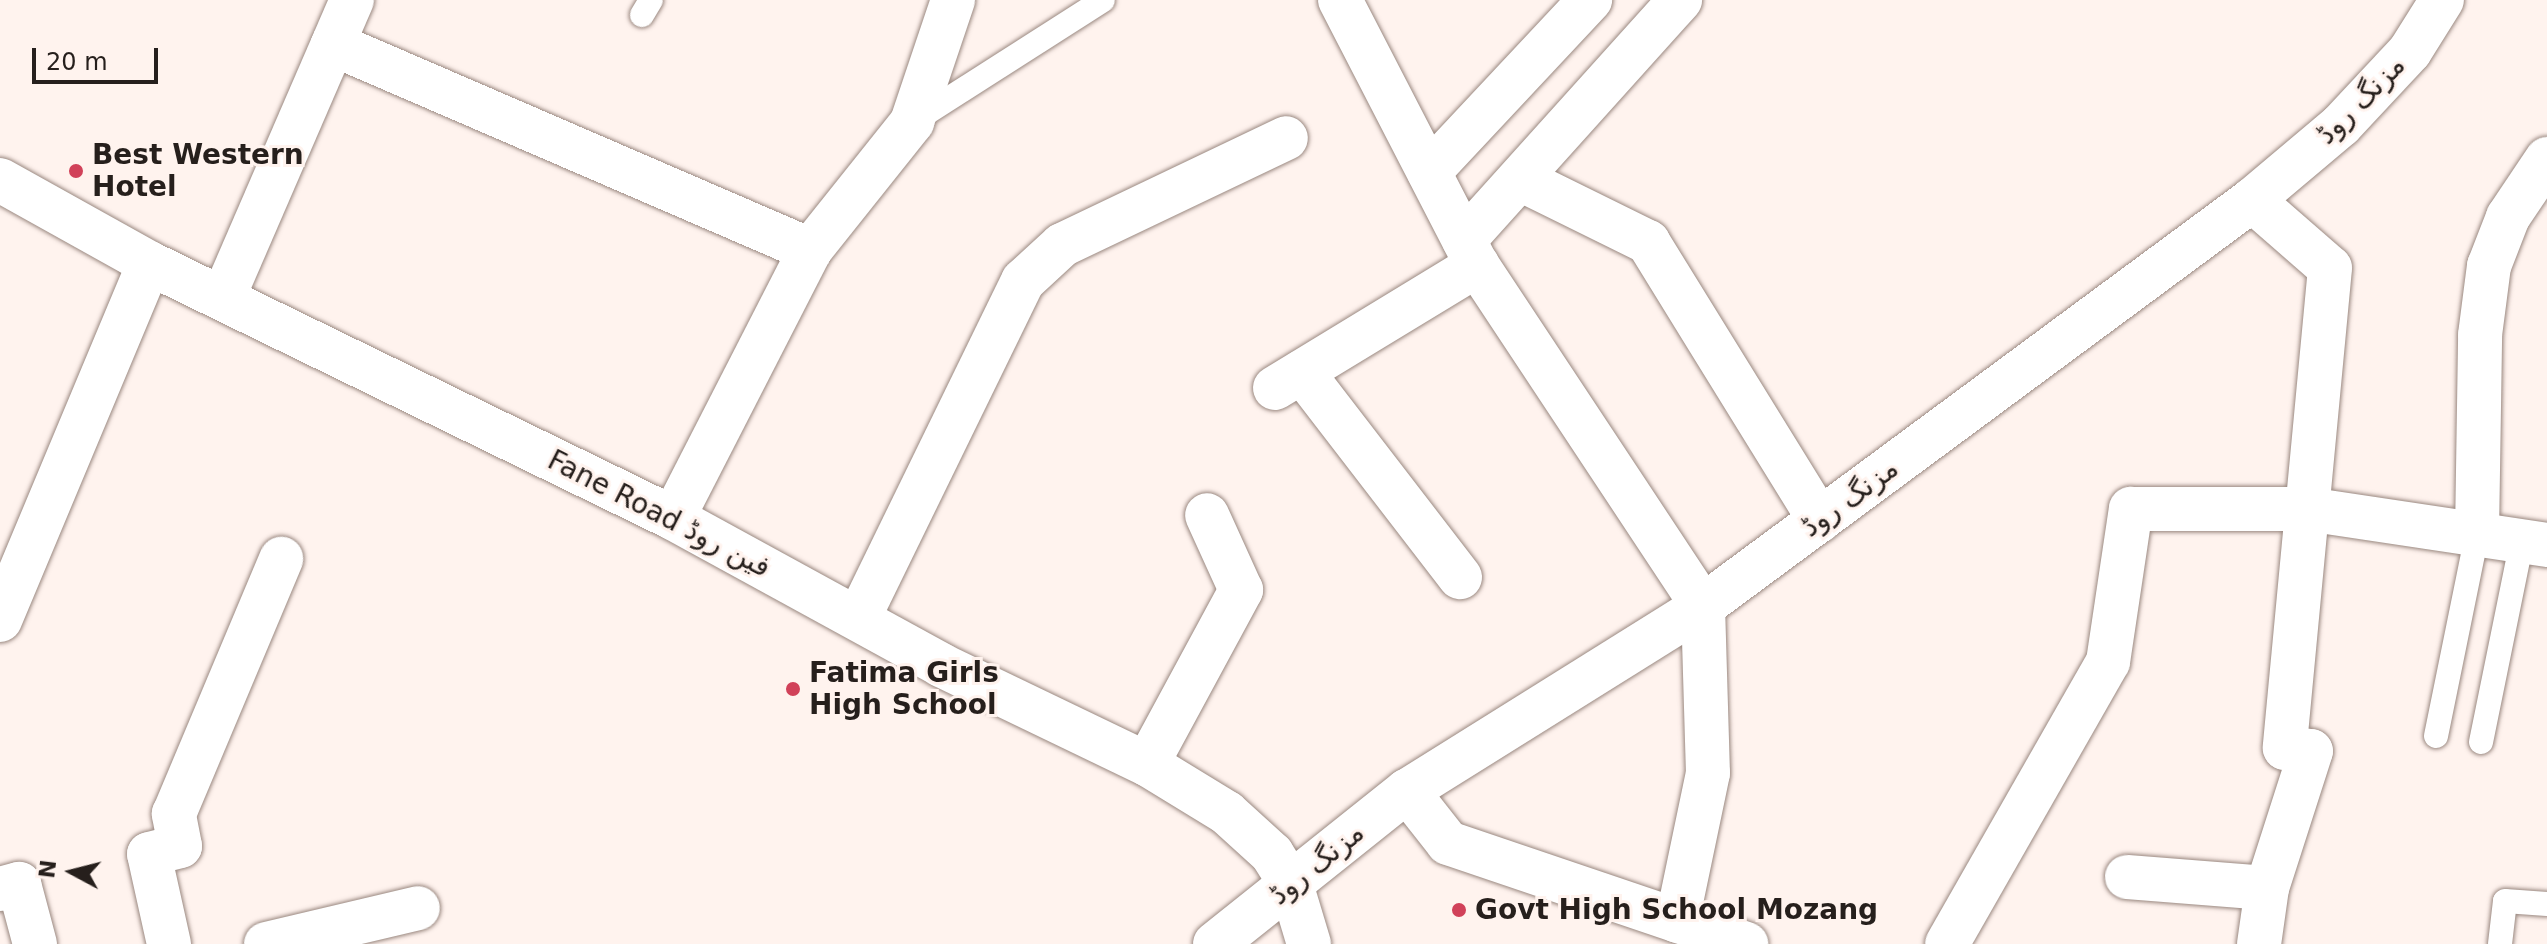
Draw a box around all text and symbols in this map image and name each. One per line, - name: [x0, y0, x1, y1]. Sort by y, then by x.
- scale bar: [36, 32, 162, 82]
- text: 20 m: [46, 48, 108, 76]
- street label: مزنگ روڈ: [2310, 49, 2412, 151]
- place label: Best Western Hotel: [92, 138, 304, 204]
- marker: Best Western Hotel: [67, 162, 85, 180]
- street label: Fane Road فین روڈ: [542, 443, 776, 585]
- street label: مزنگ روڈ: [1795, 452, 1905, 544]
- place label: Fatima Girls High School: [809, 656, 999, 722]
- marker: Fatima Girls High School: [784, 680, 802, 698]
- street label: مزنگ روڈ: [1263, 816, 1371, 912]
- north arrow: [32, 832, 112, 912]
- text: N: [34, 858, 61, 880]
- place label: Govt High School Mozang: [1475, 893, 1878, 927]
- marker: Govt High School Mozang: [1450, 901, 1468, 919]

